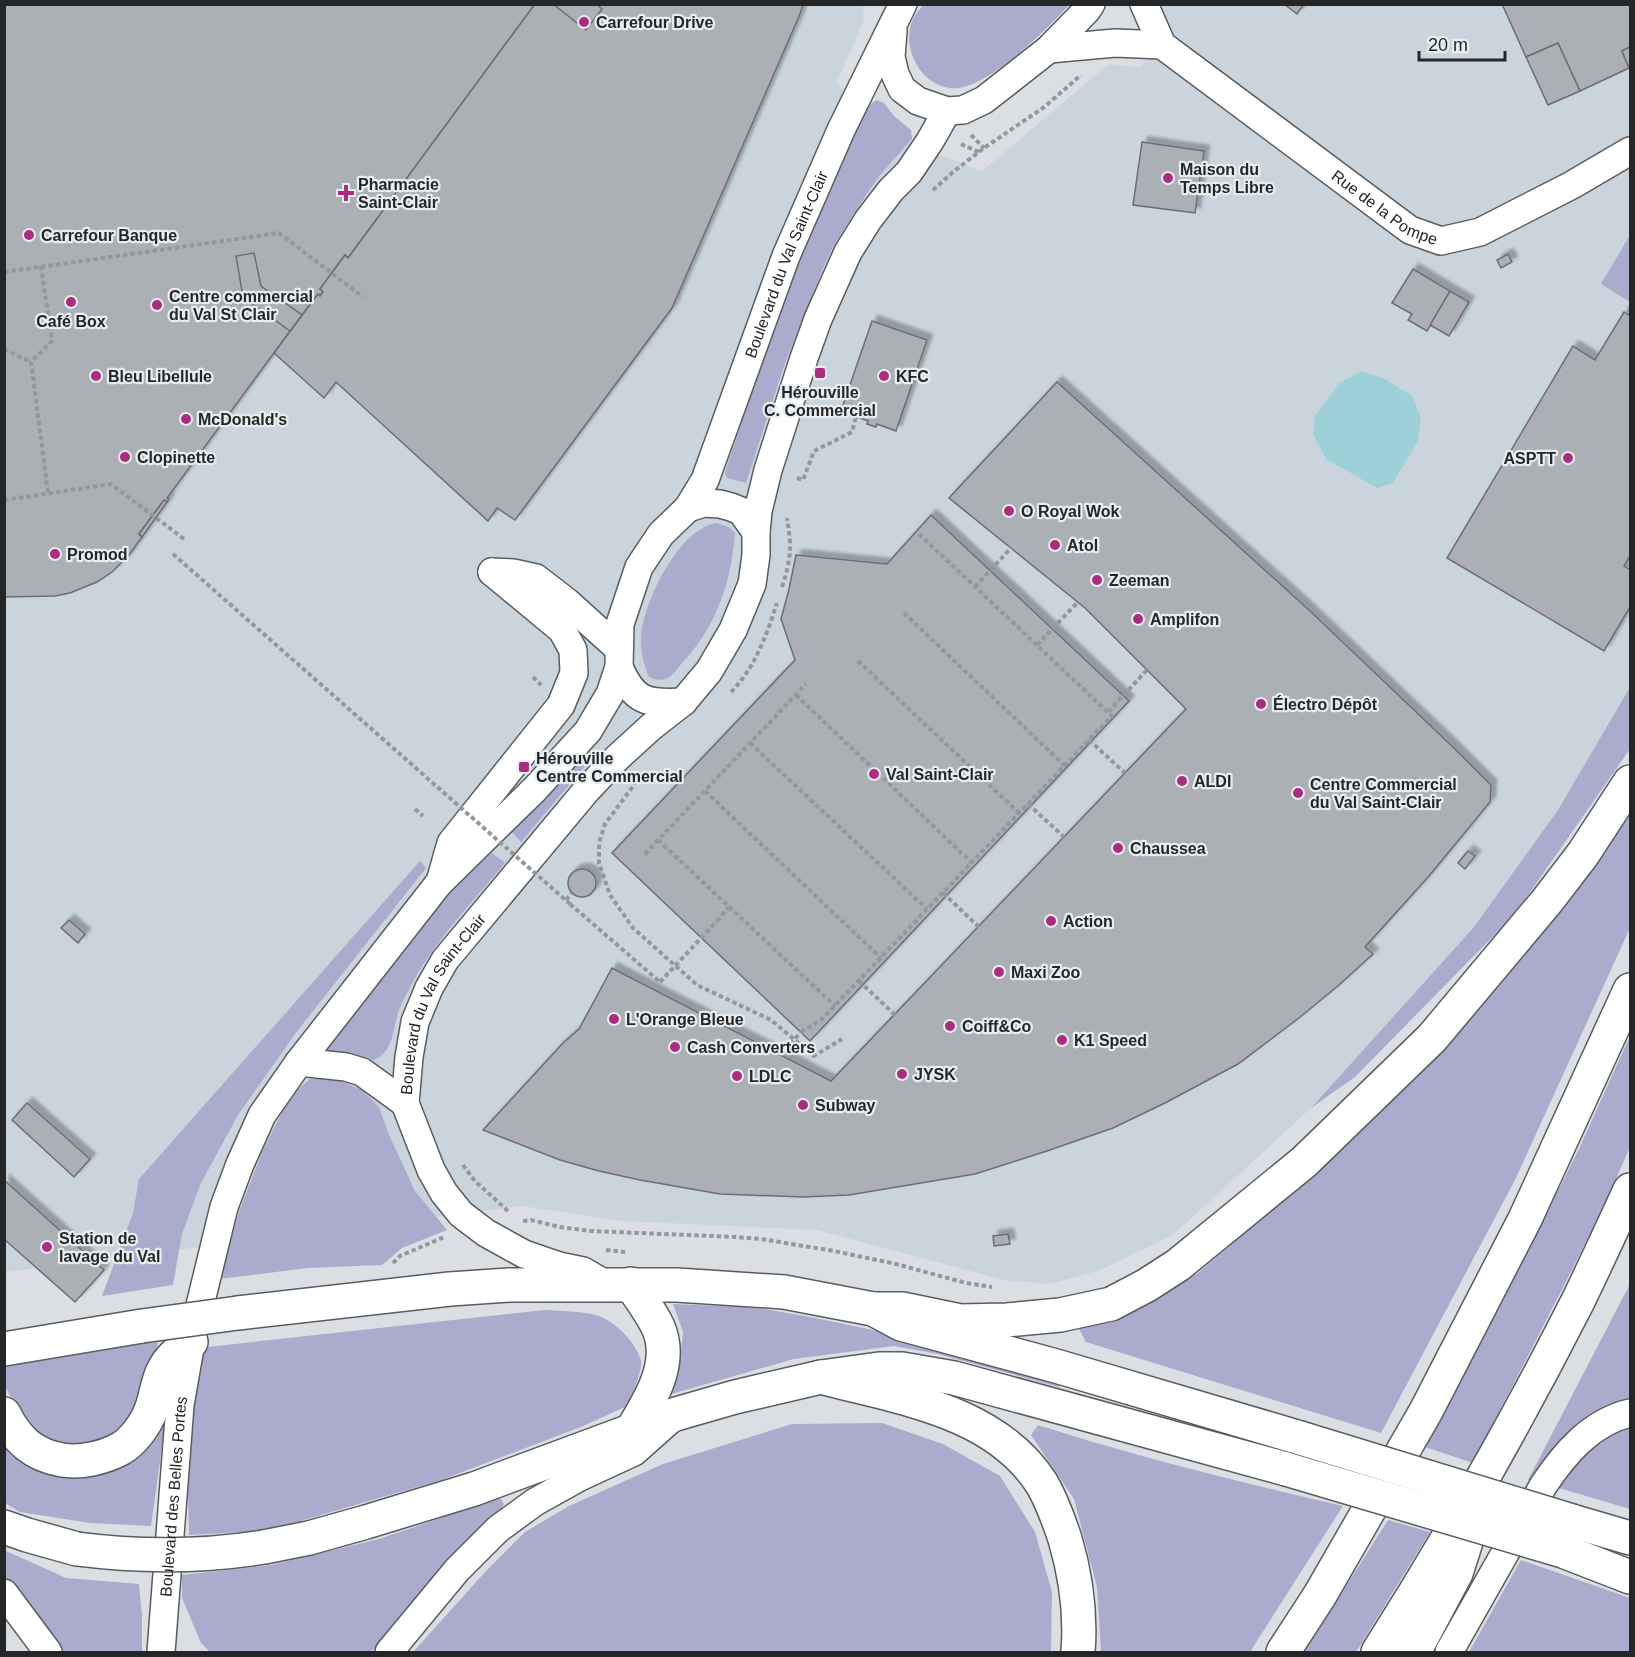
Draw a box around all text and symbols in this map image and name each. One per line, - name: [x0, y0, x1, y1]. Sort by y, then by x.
- place label: Carrefour Drive: [596, 14, 713, 31]
- marker: Carrefour Drive: [577, 15, 591, 29]
- scale bar: [1419, 24, 1504, 62]
- text: 20 m: [1428, 35, 1468, 55]
- place label: Maison du Temps Libre: [1180, 161, 1274, 196]
- street label: Rue de la Pompe: [1328, 167, 1440, 248]
- street label: Boulevard du Val Saint-Clair: [742, 168, 831, 360]
- marker: Maison du Temps Libre: [1161, 171, 1175, 185]
- place label: Pharmacie Saint-Clair: [358, 176, 439, 211]
- marker: Pharmacie Saint-Clair: [339, 186, 353, 200]
- place label: Carrefour Banque: [41, 227, 177, 244]
- marker: Carrefour Banque: [22, 228, 36, 242]
- place label: Centre commercial du Val St Clair: [169, 288, 313, 323]
- marker: Café Box: [64, 295, 78, 309]
- marker: Centre commercial du Val St Clair: [150, 298, 164, 312]
- place label: Café Box: [36, 313, 106, 330]
- marker: Hérouville C. Commercial: [813, 366, 827, 380]
- place label: Bleu Libellule: [108, 368, 212, 385]
- place label: KFC: [896, 368, 929, 385]
- marker: Bleu Libellule: [89, 369, 103, 383]
- marker: KFC: [877, 369, 891, 383]
- place label: Hérouville C. Commercial: [764, 384, 876, 419]
- place label: McDonald's: [198, 411, 287, 428]
- marker: McDonald's: [179, 412, 193, 426]
- place label: Clopinette: [137, 449, 215, 466]
- marker: Clopinette: [118, 450, 132, 464]
- place label: ASPTT: [1504, 450, 1556, 467]
- marker: ASPTT: [1561, 451, 1575, 465]
- place label: O Royal Wok: [1021, 503, 1119, 520]
- marker: O Royal Wok: [1002, 504, 1016, 518]
- place label: Atol: [1067, 537, 1098, 554]
- marker: Atol: [1048, 538, 1062, 552]
- place label: Promod: [67, 546, 127, 563]
- marker: Promod: [48, 547, 62, 561]
- place label: Zeeman: [1109, 572, 1169, 589]
- marker: Zeeman: [1090, 573, 1104, 587]
- place label: Amplifon: [1150, 611, 1219, 628]
- marker: Amplifon: [1131, 612, 1145, 626]
- place label: Électro Dépôt: [1273, 695, 1378, 713]
- marker: Électro Dépôt: [1254, 697, 1268, 711]
- place label: Hérouville Centre Commercial: [536, 750, 683, 785]
- marker: Hérouville Centre Commercial: [517, 760, 531, 774]
- place label: Val Saint-Clair: [886, 766, 994, 783]
- marker: Val Saint-Clair: [867, 767, 881, 781]
- place label: ALDI: [1194, 773, 1231, 790]
- marker: ALDI: [1175, 774, 1189, 788]
- place label: Centre Commercial du Val Saint-Clair: [1310, 776, 1457, 811]
- marker: Centre Commercial du Val Saint-Clair: [1291, 786, 1305, 800]
- place label: Chaussea: [1130, 840, 1206, 857]
- marker: Chaussea: [1111, 841, 1125, 855]
- street label: Boulevard du Val Saint-Clair: [398, 910, 489, 1095]
- place label: Action: [1063, 913, 1113, 930]
- marker: Action: [1044, 914, 1058, 928]
- place label: Maxi Zoo: [1011, 964, 1081, 981]
- marker: Maxi Zoo: [992, 965, 1006, 979]
- place label: L'Orange Bleue: [626, 1011, 744, 1028]
- marker: L'Orange Bleue: [607, 1012, 621, 1026]
- place label: Coiff&Co: [962, 1018, 1032, 1035]
- marker: Coiff&Co: [943, 1019, 957, 1033]
- place label: K1 Speed: [1074, 1032, 1147, 1049]
- marker: K1 Speed: [1055, 1033, 1069, 1047]
- place label: Cash Converters: [687, 1039, 815, 1056]
- marker: Cash Converters: [668, 1040, 682, 1054]
- place label: JYSK: [914, 1066, 956, 1083]
- marker: JYSK: [895, 1067, 909, 1081]
- place label: LDLC: [749, 1068, 792, 1085]
- marker: LDLC: [730, 1069, 744, 1083]
- place label: Subway: [815, 1097, 876, 1114]
- marker: Subway: [796, 1098, 810, 1112]
- place label: Station de lavage du Val: [59, 1230, 160, 1265]
- marker: Station de lavage du Val: [40, 1240, 54, 1254]
- street label: Boulevard des Belles Portes: [157, 1395, 190, 1597]

